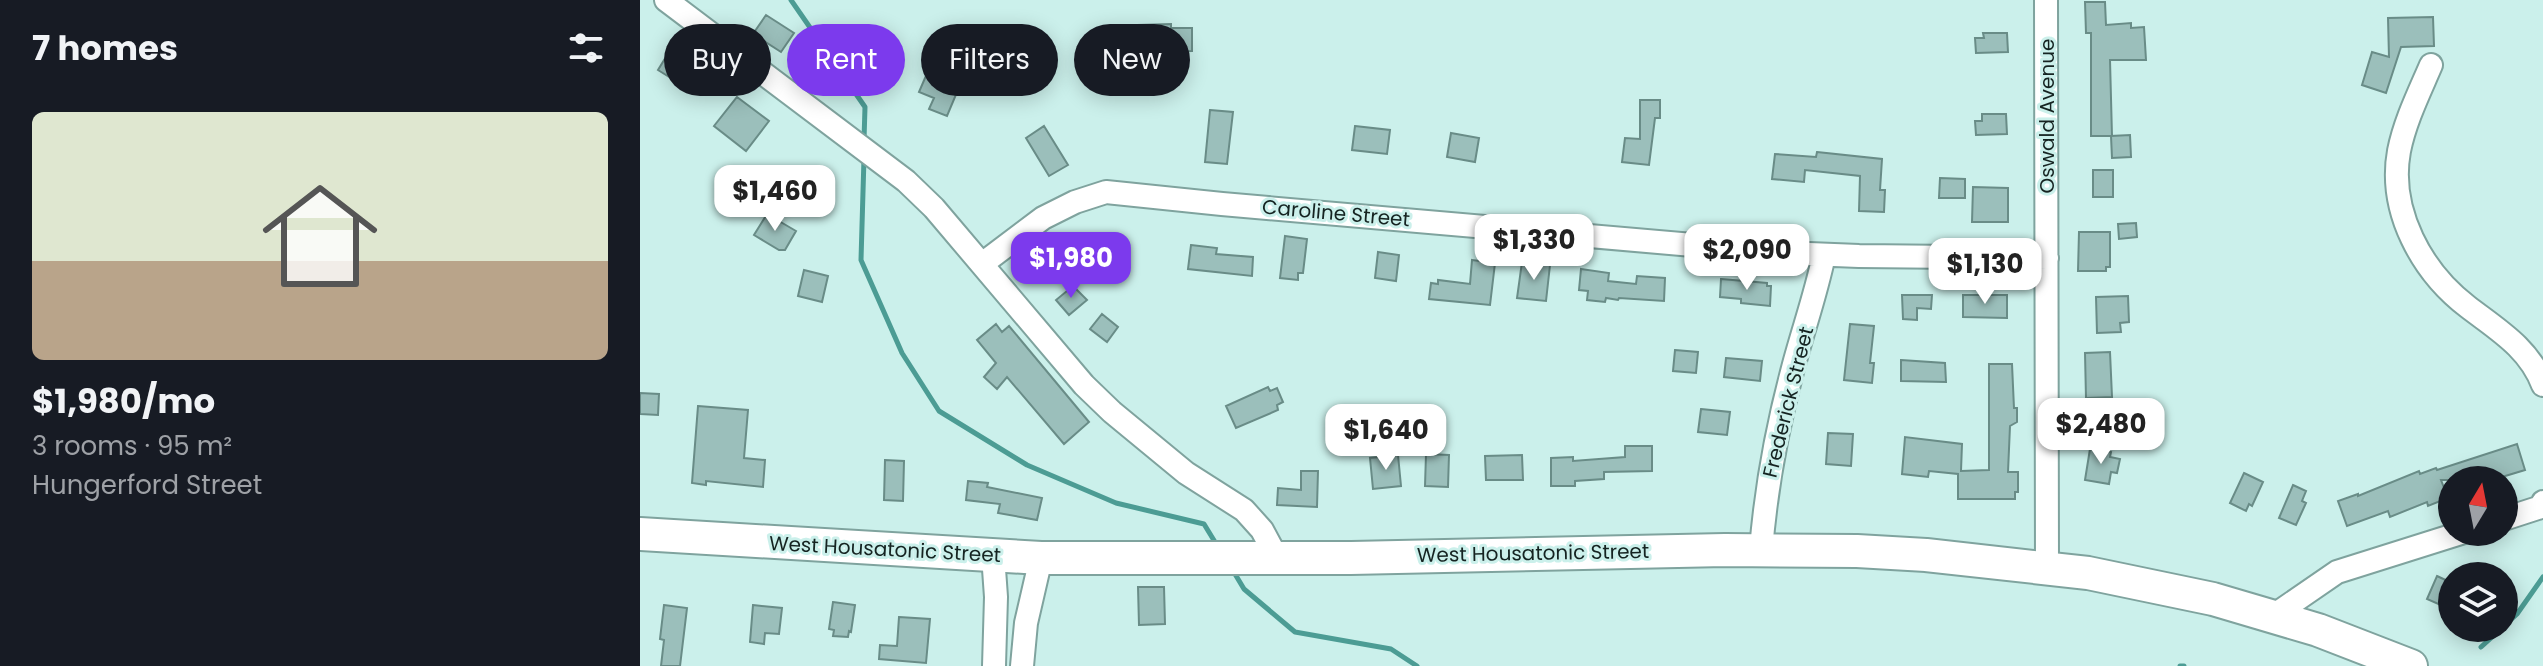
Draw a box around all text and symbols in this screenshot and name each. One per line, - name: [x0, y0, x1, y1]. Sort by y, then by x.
- text: 7 homes: [32, 24, 178, 72]
- chip: Buy: [664, 24, 771, 96]
- chip: Rent: [787, 24, 905, 96]
- chip: Filters: [921, 24, 1058, 96]
- chip: New: [1074, 24, 1190, 96]
- icon: filters: [564, 26, 608, 70]
- street label: Oswald Avenue: [2033, 39, 2061, 193]
- icon: home: [248, 164, 392, 308]
- pin: $1,460: [710, 165, 840, 233]
- text: $1,460: [732, 173, 818, 209]
- street label: Caroline Street: [1261, 193, 1411, 233]
- pin: $1,330: [1469, 214, 1599, 282]
- text: $1,330: [1493, 222, 1575, 258]
- pin: $2,090: [1682, 224, 1812, 292]
- pin: $1,980: [1006, 232, 1136, 300]
- text: $2,090: [1702, 232, 1792, 268]
- pin: $1,130: [1920, 238, 2050, 306]
- text: $1,980: [1029, 240, 1113, 276]
- text: $1,130: [1947, 246, 2023, 282]
- street label: Frederick Street: [1756, 324, 1820, 480]
- text: $1,980/mo: [32, 377, 215, 425]
- pin: $2,480: [2036, 398, 2166, 466]
- pin: $1,640: [1321, 404, 1451, 472]
- text: $2,480: [2056, 406, 2146, 442]
- text: $1,640: [1343, 412, 1429, 448]
- text: 3 rooms · 95 m²: [32, 428, 232, 464]
- north arrow: [2438, 466, 2518, 546]
- map controls: [2438, 466, 2518, 642]
- text: Hungerford Street: [32, 467, 262, 503]
- street label: West Housatonic Street: [768, 529, 1002, 569]
- street label: West Housatonic Street: [1417, 537, 1649, 569]
- button: layers: [2438, 562, 2518, 642]

